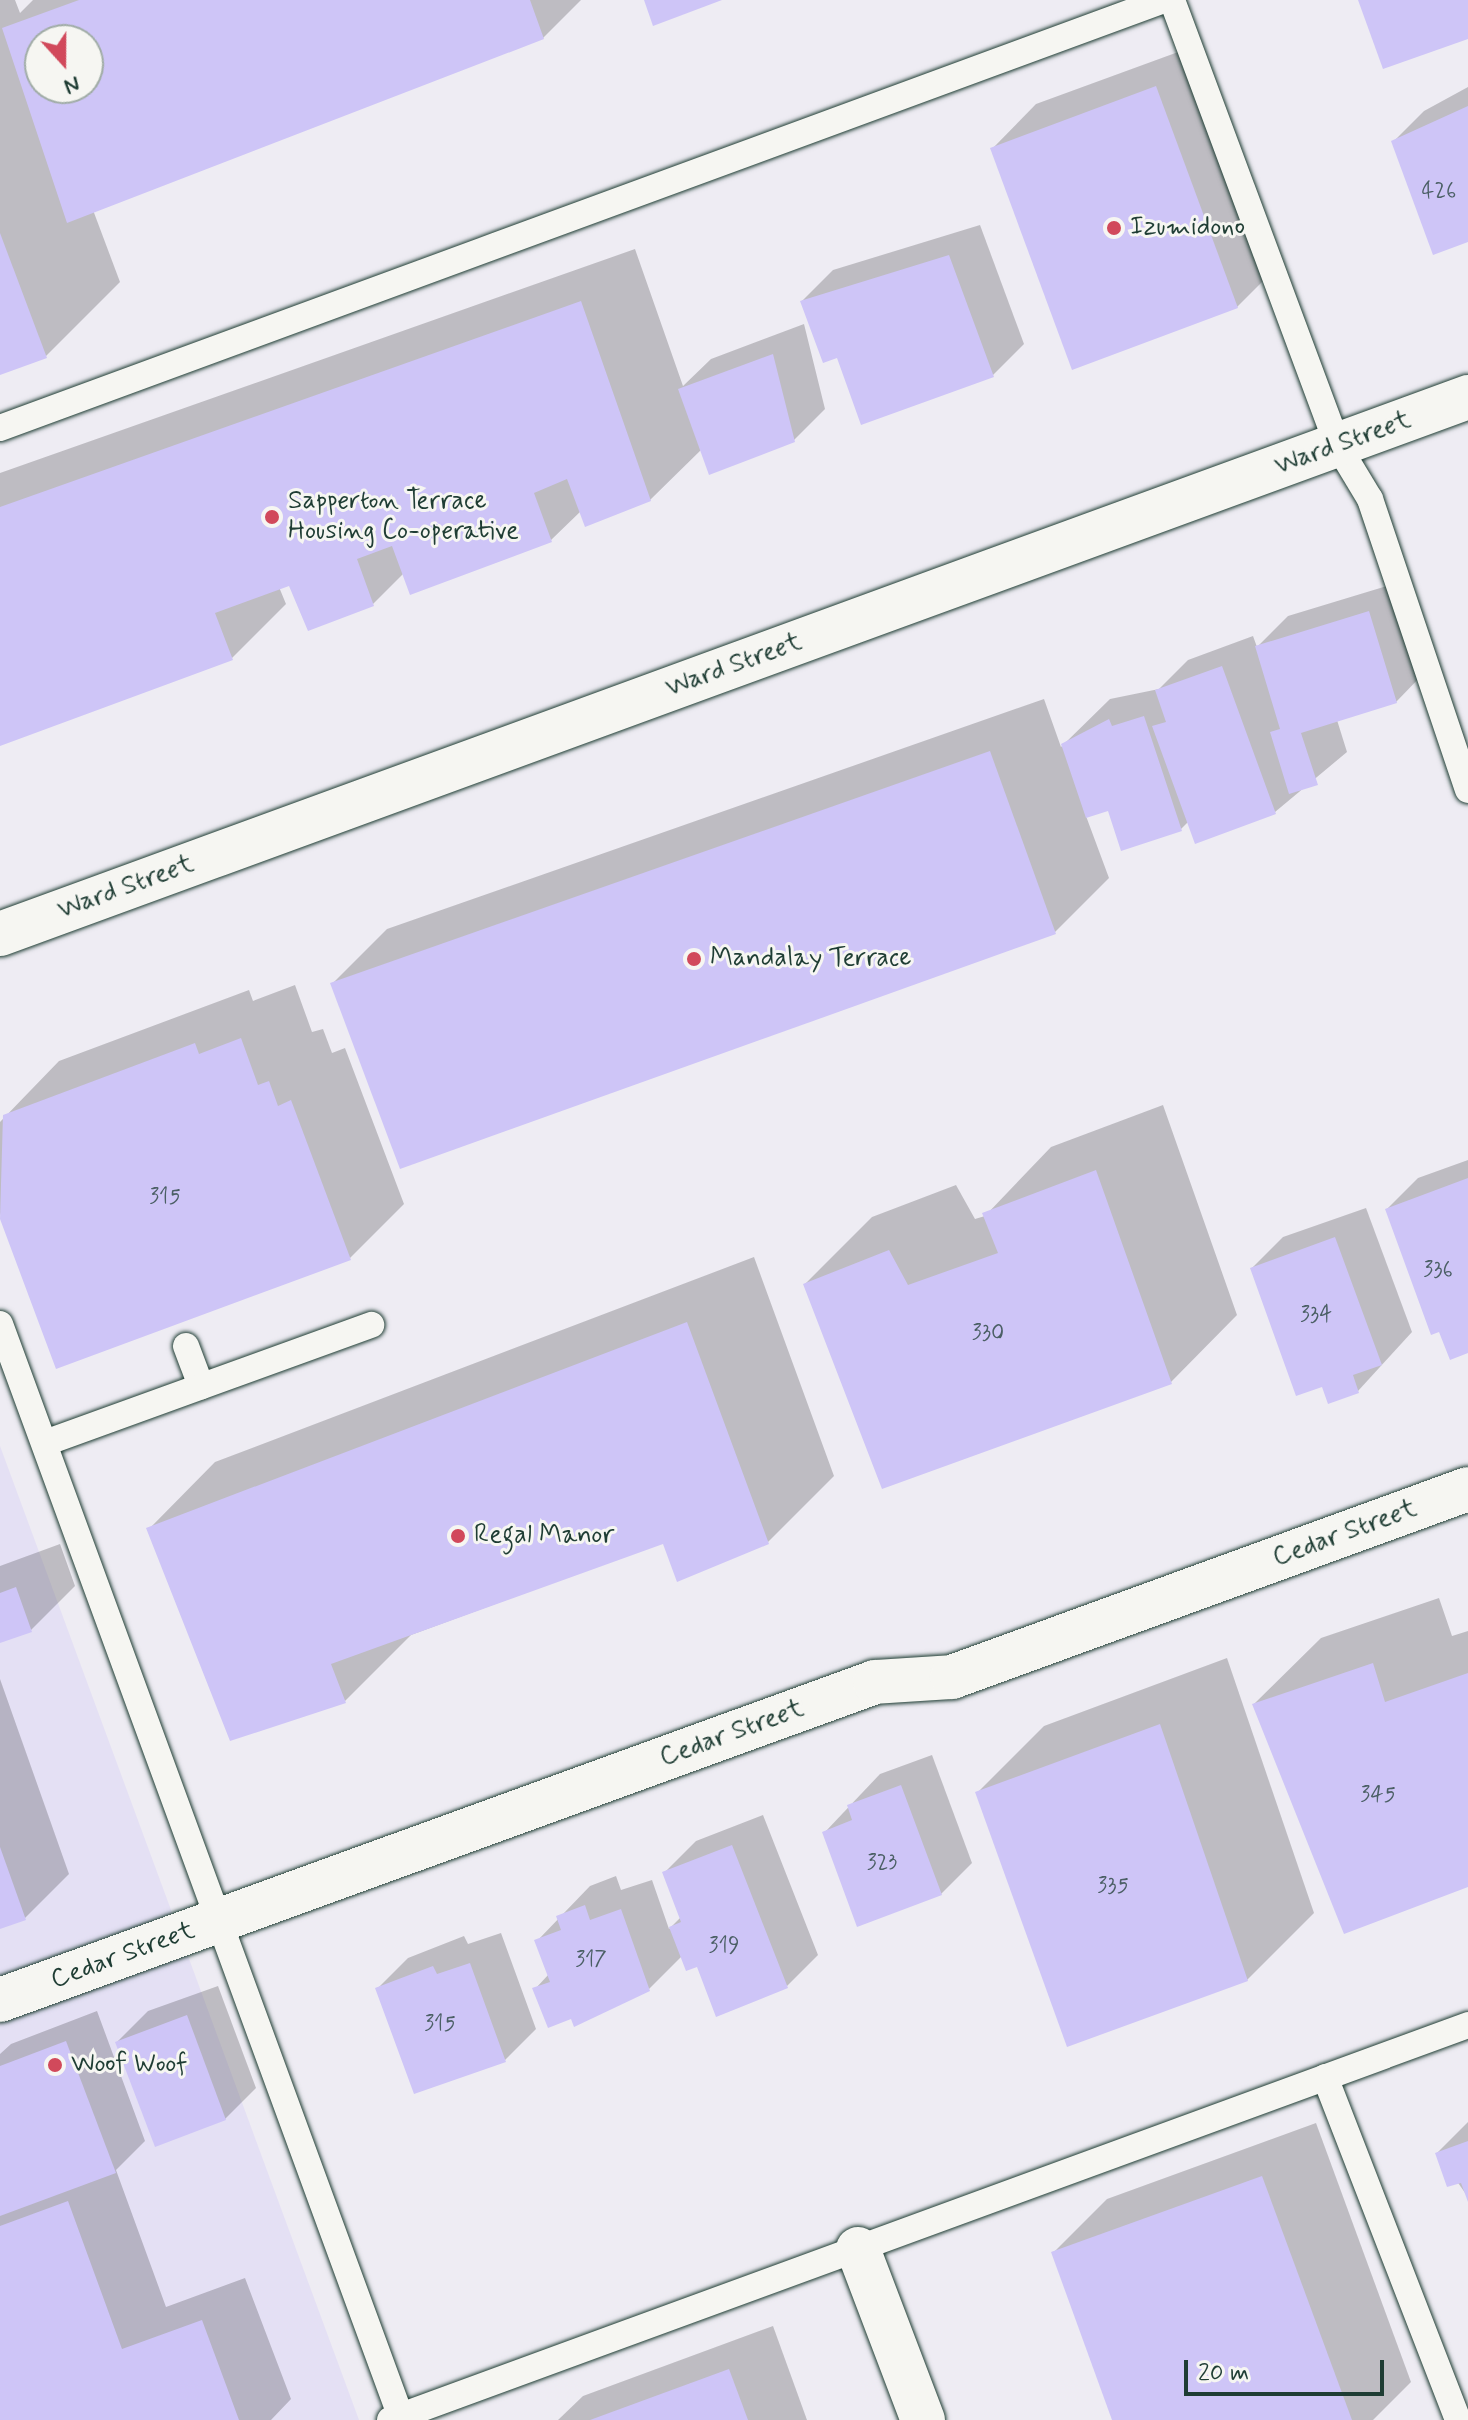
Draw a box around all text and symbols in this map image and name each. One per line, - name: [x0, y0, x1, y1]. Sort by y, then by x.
- north arrow: [24, 24, 104, 104]
- text: N: [60, 69, 84, 100]
- house number: 426: [1422, 179, 1456, 205]
- place label: Izumidono: [1130, 212, 1245, 244]
- marker: Izumidono: [1105, 219, 1123, 237]
- street label: Ward Street: [1271, 405, 1415, 483]
- place label: Sapperton Terrace Housing Co-operative: [288, 486, 522, 548]
- marker: Sapperton Terrace Housing Co-operative: [263, 508, 281, 526]
- street label: Ward Street: [662, 627, 806, 705]
- street label: Ward Street: [54, 849, 198, 927]
- place label: Mandalay Terrace: [710, 943, 910, 975]
- marker: Mandalay Terrace: [685, 950, 703, 968]
- house number: 315: [149, 1185, 181, 1211]
- house number: 336: [1423, 1258, 1453, 1284]
- house number: 334: [1300, 1303, 1332, 1329]
- house number: 330: [972, 1321, 1004, 1347]
- street label: Cedar Street: [1269, 1494, 1421, 1574]
- place label: Regal Manor: [474, 1520, 612, 1552]
- marker: Regal Manor: [449, 1527, 467, 1545]
- street label: Cedar Street: [656, 1694, 808, 1774]
- house number: 345: [1360, 1783, 1396, 1809]
- house number: 323: [867, 1851, 897, 1877]
- house number: 335: [1097, 1874, 1129, 1900]
- street label: Cedar Street: [47, 1916, 199, 1996]
- house number: 319: [709, 1934, 739, 1960]
- house number: 317: [575, 1948, 607, 1974]
- house number: 315: [424, 2012, 456, 2038]
- place label: Woof Woof: [71, 2049, 190, 2081]
- marker: Woof Woof: [46, 2056, 64, 2074]
- scale bar: [1188, 2344, 1388, 2394]
- text: 20 m: [1198, 2358, 1249, 2389]

